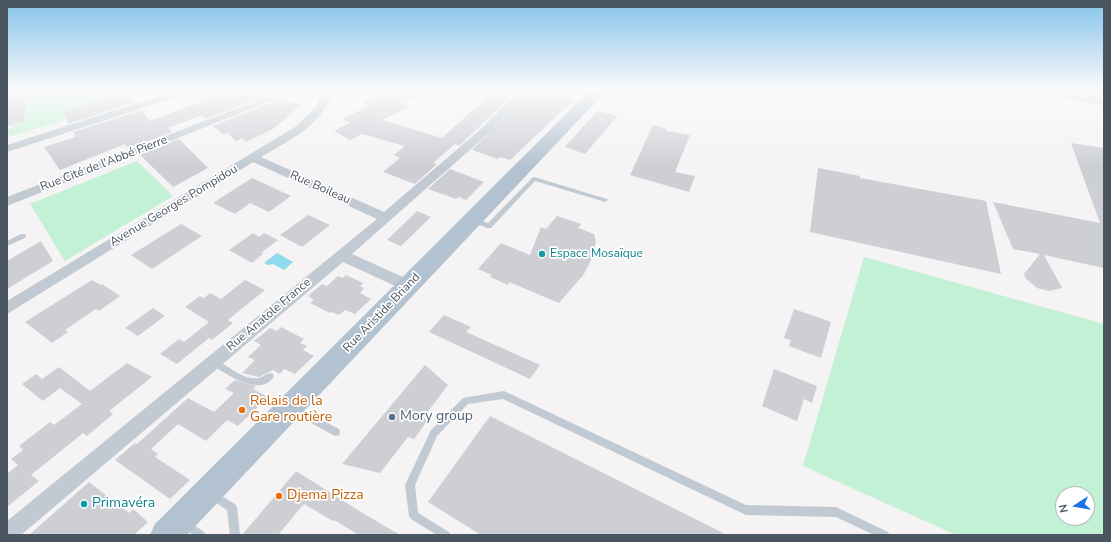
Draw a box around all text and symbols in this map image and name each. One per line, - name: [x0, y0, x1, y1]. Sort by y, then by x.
- street label: Rue Cité de l'Abbé Pierre: [39, 133, 169, 195]
- street label: Avenue Georges Pompidou: [107, 162, 241, 250]
- street label: Rue Boileau: [287, 168, 353, 208]
- place label: Espace Mosaïque: [550, 247, 643, 261]
- marker: Espace Mosaïque: [537, 249, 547, 259]
- street label: Rue Aristide Briand: [340, 270, 424, 356]
- street label: Rue Anatole France: [224, 276, 314, 354]
- place label: Relais de la Gare routière: [250, 394, 332, 426]
- marker: Relais de la Gare routière: [237, 405, 247, 415]
- place label: Mory group: [400, 409, 473, 425]
- marker: Mory group: [387, 412, 397, 422]
- north arrow: [1055, 486, 1095, 526]
- place label: Djema Pizza: [287, 488, 364, 504]
- marker: Djema Pizza: [274, 491, 284, 501]
- place label: Primavéra: [92, 496, 155, 512]
- marker: Primavéra: [79, 499, 89, 509]
- text: N: [1056, 503, 1072, 514]

